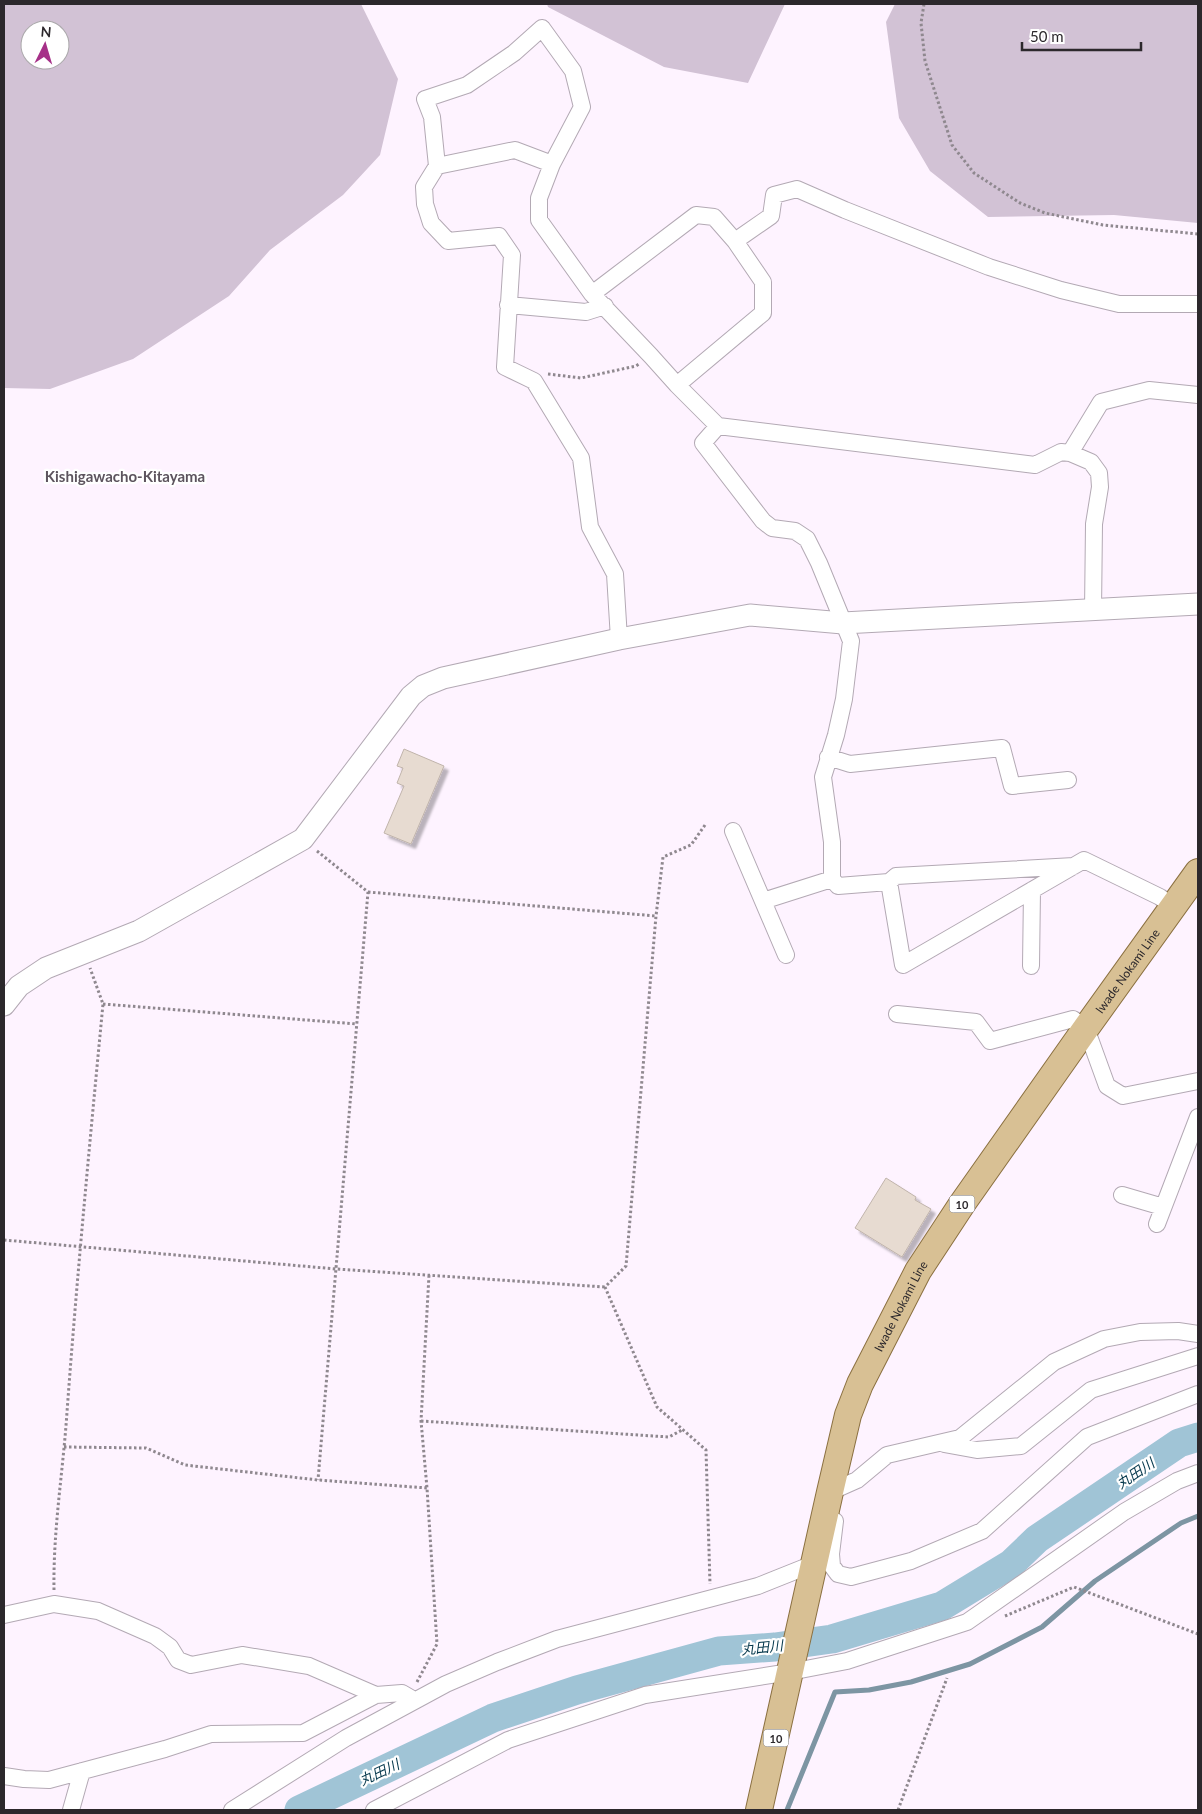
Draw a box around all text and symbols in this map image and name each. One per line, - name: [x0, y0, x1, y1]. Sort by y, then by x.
- north arrow: [20, 20, 70, 70]
- scale bar: [1022, 20, 1141, 52]
- text: N: [40, 23, 52, 40]
- text: 50 m: [1030, 27, 1064, 45]
- district label: Kishigawacho-Kitayama: [45, 467, 205, 485]
- street label: Iwade Nokami Line: [1092, 926, 1162, 1016]
- road number: 10: [950, 1196, 974, 1212]
- street label: Iwade Nokami Line: [870, 1258, 930, 1354]
- water label: 丸田川: [1113, 1453, 1159, 1492]
- water label: 丸田川: [740, 1636, 786, 1658]
- road number: 10: [764, 1730, 788, 1746]
- water label: 丸田川: [356, 1755, 403, 1789]

